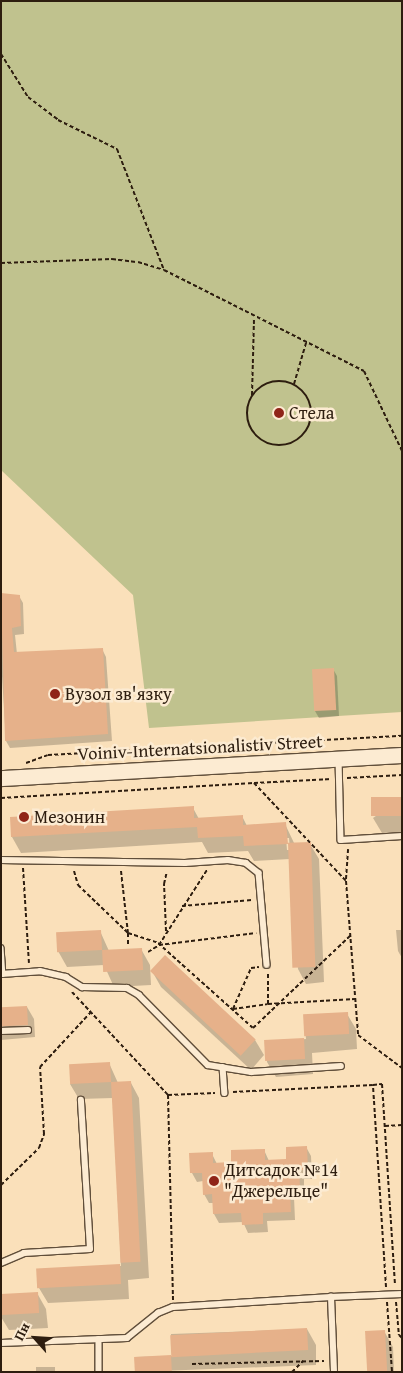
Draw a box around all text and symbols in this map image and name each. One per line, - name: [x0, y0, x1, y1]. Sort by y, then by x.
- place label: Стела: [289, 402, 334, 424]
- marker: Стела: [273, 407, 285, 419]
- place label: Вузол зв'язку: [65, 683, 172, 705]
- marker: Вузол зв'язку: [49, 688, 61, 700]
- street label: Voiniv-Internatsionalistiv Street: [77, 731, 323, 765]
- place label: Мезонин: [34, 806, 105, 828]
- marker: Мезонин: [18, 811, 30, 823]
- place label: Дитсадок №14 "Джерельце": [224, 1160, 338, 1202]
- marker: Дитсадок №14 "Джерельце": [208, 1175, 220, 1187]
- north arrow: [10, 1313, 60, 1363]
- text: Пн: [9, 1319, 34, 1344]

